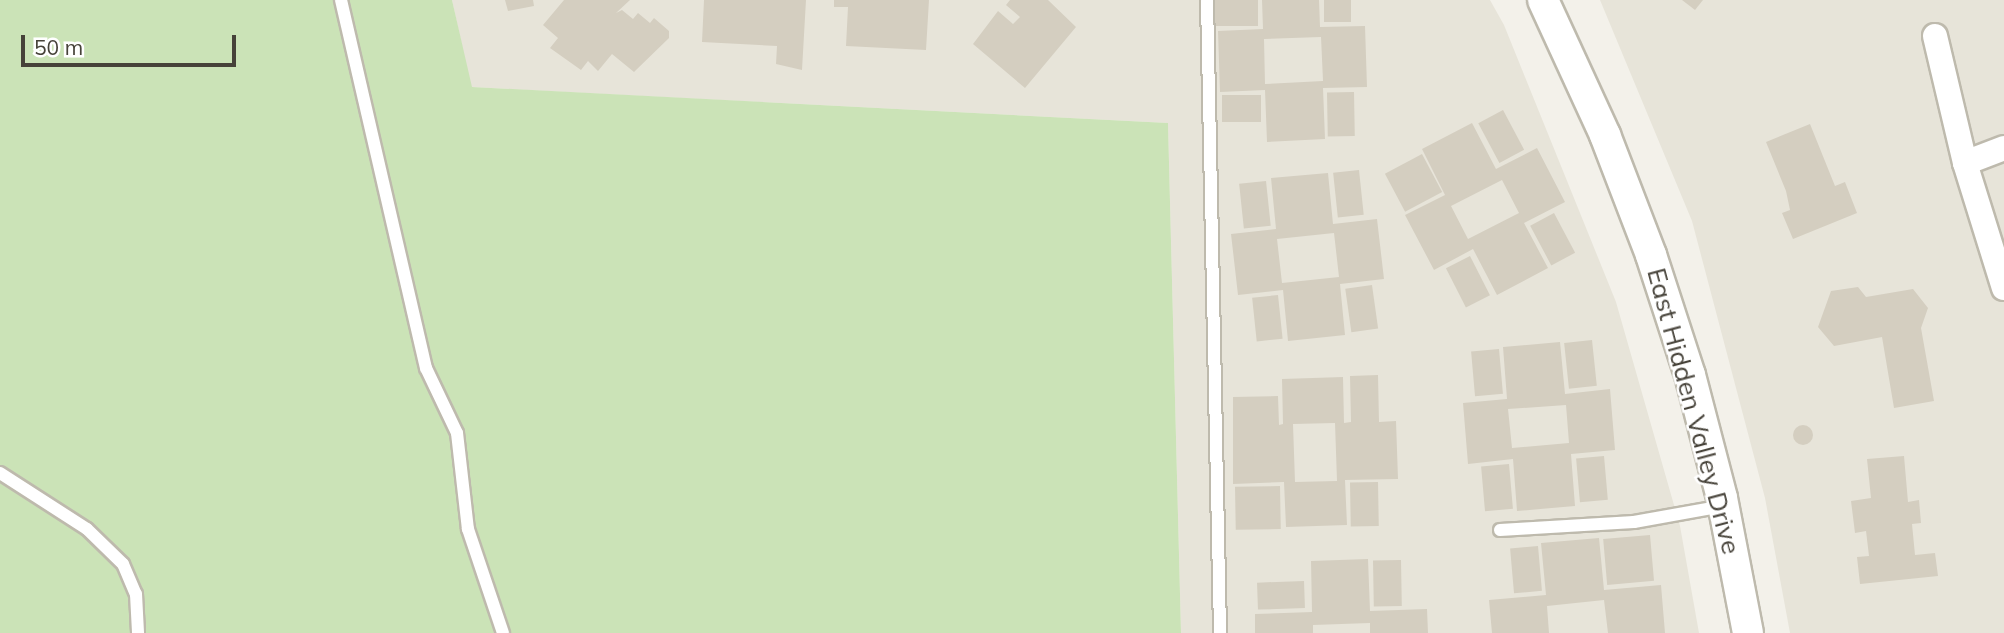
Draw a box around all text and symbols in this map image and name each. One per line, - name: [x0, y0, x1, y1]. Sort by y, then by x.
- scale bar: [24, 21, 240, 65]
- text: 50 m: [34, 34, 83, 60]
- street label: East Hidden Valley Drive: [1641, 265, 1747, 557]

